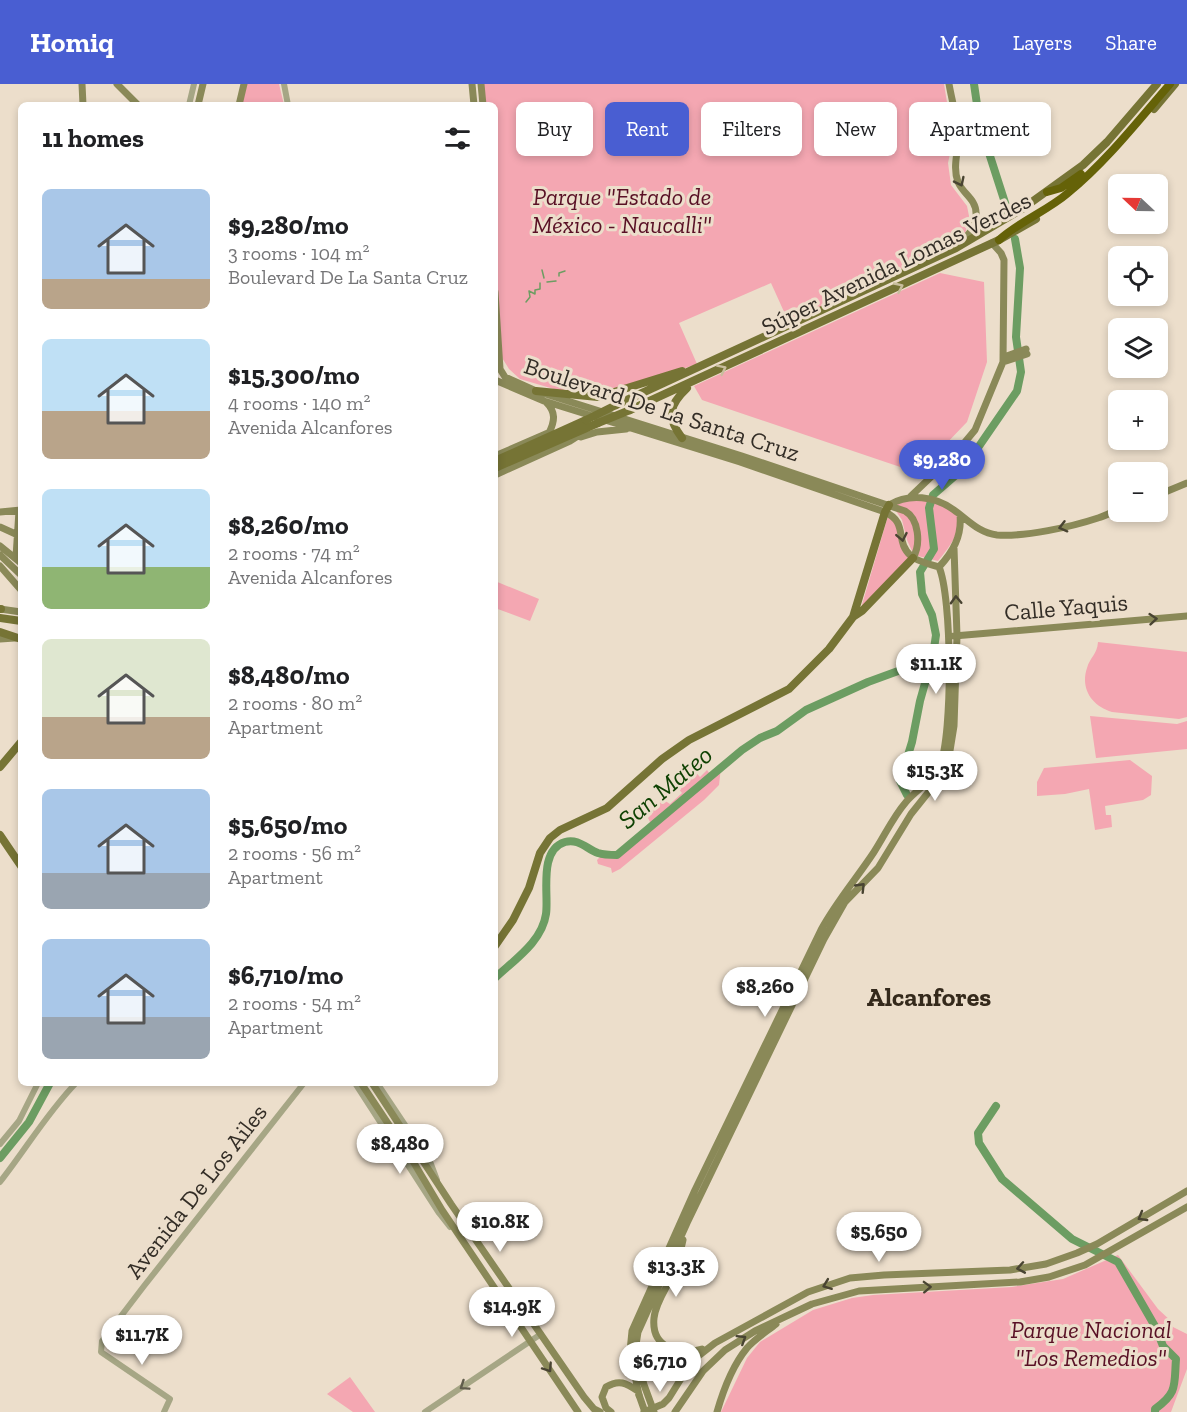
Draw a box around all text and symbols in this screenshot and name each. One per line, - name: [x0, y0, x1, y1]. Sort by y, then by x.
- text: Homiq: [30, 26, 114, 59]
- text: Map: [940, 30, 980, 55]
- text: Layers: [1013, 30, 1072, 55]
- text: Share: [1105, 30, 1157, 55]
- chip: Buy: [516, 102, 593, 156]
- chip: Rent: [605, 102, 689, 156]
- chip: Filters: [701, 102, 802, 156]
- chip: New: [814, 102, 897, 156]
- chip: Apartment: [909, 102, 1051, 156]
- text: 11 homes: [42, 122, 144, 154]
- icon: filters: [441, 122, 474, 155]
- north arrow: [1108, 174, 1168, 234]
- map controls: [1108, 174, 1168, 522]
- one-way arrow: [953, 176, 965, 187]
- park label: Parque "Estado de México - Naucalli": [532, 182, 712, 239]
- street label: Súper Avenida Lomas Verdes: [756, 185, 1036, 341]
- text: $9,280/mo: [228, 209, 349, 241]
- icon: home: [90, 213, 162, 285]
- text: 3 rooms · 104 m²: [228, 241, 369, 265]
- button: locate: [1108, 246, 1168, 306]
- text: Boulevard De La Santa Cruz: [228, 265, 468, 289]
- one-way arrow: [892, 282, 903, 294]
- button: layers: [1108, 318, 1168, 378]
- street label: Boulevard De La Santa Cruz: [521, 351, 803, 467]
- text: $15,300/mo: [228, 359, 360, 391]
- icon: home: [90, 363, 162, 435]
- one-way arrow: [715, 364, 726, 376]
- button: +: [1108, 390, 1168, 450]
- text: 4 rooms · 140 m²: [228, 391, 370, 415]
- text: Avenida Alcanfores: [228, 415, 393, 439]
- pin: $9,280: [893, 440, 991, 491]
- text: $9,280: [913, 447, 971, 471]
- button: −: [1108, 462, 1168, 522]
- text: $8,260/mo: [228, 509, 349, 541]
- icon: home: [90, 513, 162, 585]
- one-way arrow: [1059, 520, 1069, 532]
- one-way arrow: [895, 532, 908, 542]
- text: 2 rooms · 74 m²: [228, 541, 360, 565]
- text: Avenida Alcanfores: [228, 565, 393, 589]
- street label: Calle Yaquis: [1003, 587, 1129, 627]
- one-way arrow: [949, 595, 962, 604]
- one-way arrow: [1149, 613, 1158, 626]
- pin: $11.1K: [887, 644, 985, 695]
- text: $11.1K: [910, 651, 962, 675]
- text: $8,480/mo: [228, 659, 350, 691]
- icon: home: [90, 663, 162, 735]
- text: 2 rooms · 80 m²: [228, 691, 362, 715]
- text: Apartment: [228, 715, 323, 739]
- water label: San Mateo: [611, 738, 719, 836]
- pin: $15.3K: [886, 751, 984, 802]
- text: $15.3K: [906, 758, 964, 782]
- text: $5,650/mo: [228, 809, 347, 841]
- icon: home: [90, 813, 162, 885]
- text: 2 rooms · 56 m²: [228, 841, 361, 865]
- text: Apartment: [228, 865, 323, 889]
- one-way arrow: [854, 883, 865, 894]
- text: $6,710/mo: [228, 959, 343, 991]
- icon: home: [90, 963, 162, 1035]
- pin: $8,260: [716, 967, 814, 1018]
- text: $8,260: [736, 974, 794, 998]
- district label: Alcanfores: [867, 981, 991, 1013]
- text: 2 rooms · 54 m²: [228, 991, 361, 1015]
- text: Apartment: [228, 1015, 323, 1039]
- street label: Avenida De Los Ailes: [119, 1098, 273, 1284]
- pin: $8,480: [351, 1124, 449, 1175]
- text: $8,480: [371, 1131, 429, 1155]
- pin: $10.8K: [451, 1202, 549, 1253]
- text: $10.8K: [471, 1209, 529, 1233]
- one-way arrow: [1138, 1210, 1148, 1222]
- pin: $5,650: [830, 1212, 928, 1263]
- text: $5,650: [850, 1219, 908, 1243]
- pin: $13.3K: [627, 1247, 725, 1298]
- text: $13.3K: [647, 1254, 705, 1278]
- one-way arrow: [1016, 1261, 1026, 1274]
- one-way arrow: [822, 1278, 833, 1291]
- one-way arrow: [922, 1281, 931, 1294]
- pin: $14.9K: [463, 1287, 561, 1338]
- text: $14.9K: [483, 1294, 541, 1318]
- pin: $11.7K: [93, 1315, 191, 1366]
- park label: Parque Nacional "Los Remedios": [1010, 1315, 1172, 1372]
- text: $11.7K: [115, 1322, 169, 1346]
- one-way arrow: [736, 1335, 746, 1347]
- pin: $6,710: [611, 1342, 709, 1393]
- text: $6,710: [633, 1349, 687, 1373]
- one-way arrow: [541, 1362, 552, 1373]
- one-way arrow: [459, 1379, 470, 1390]

